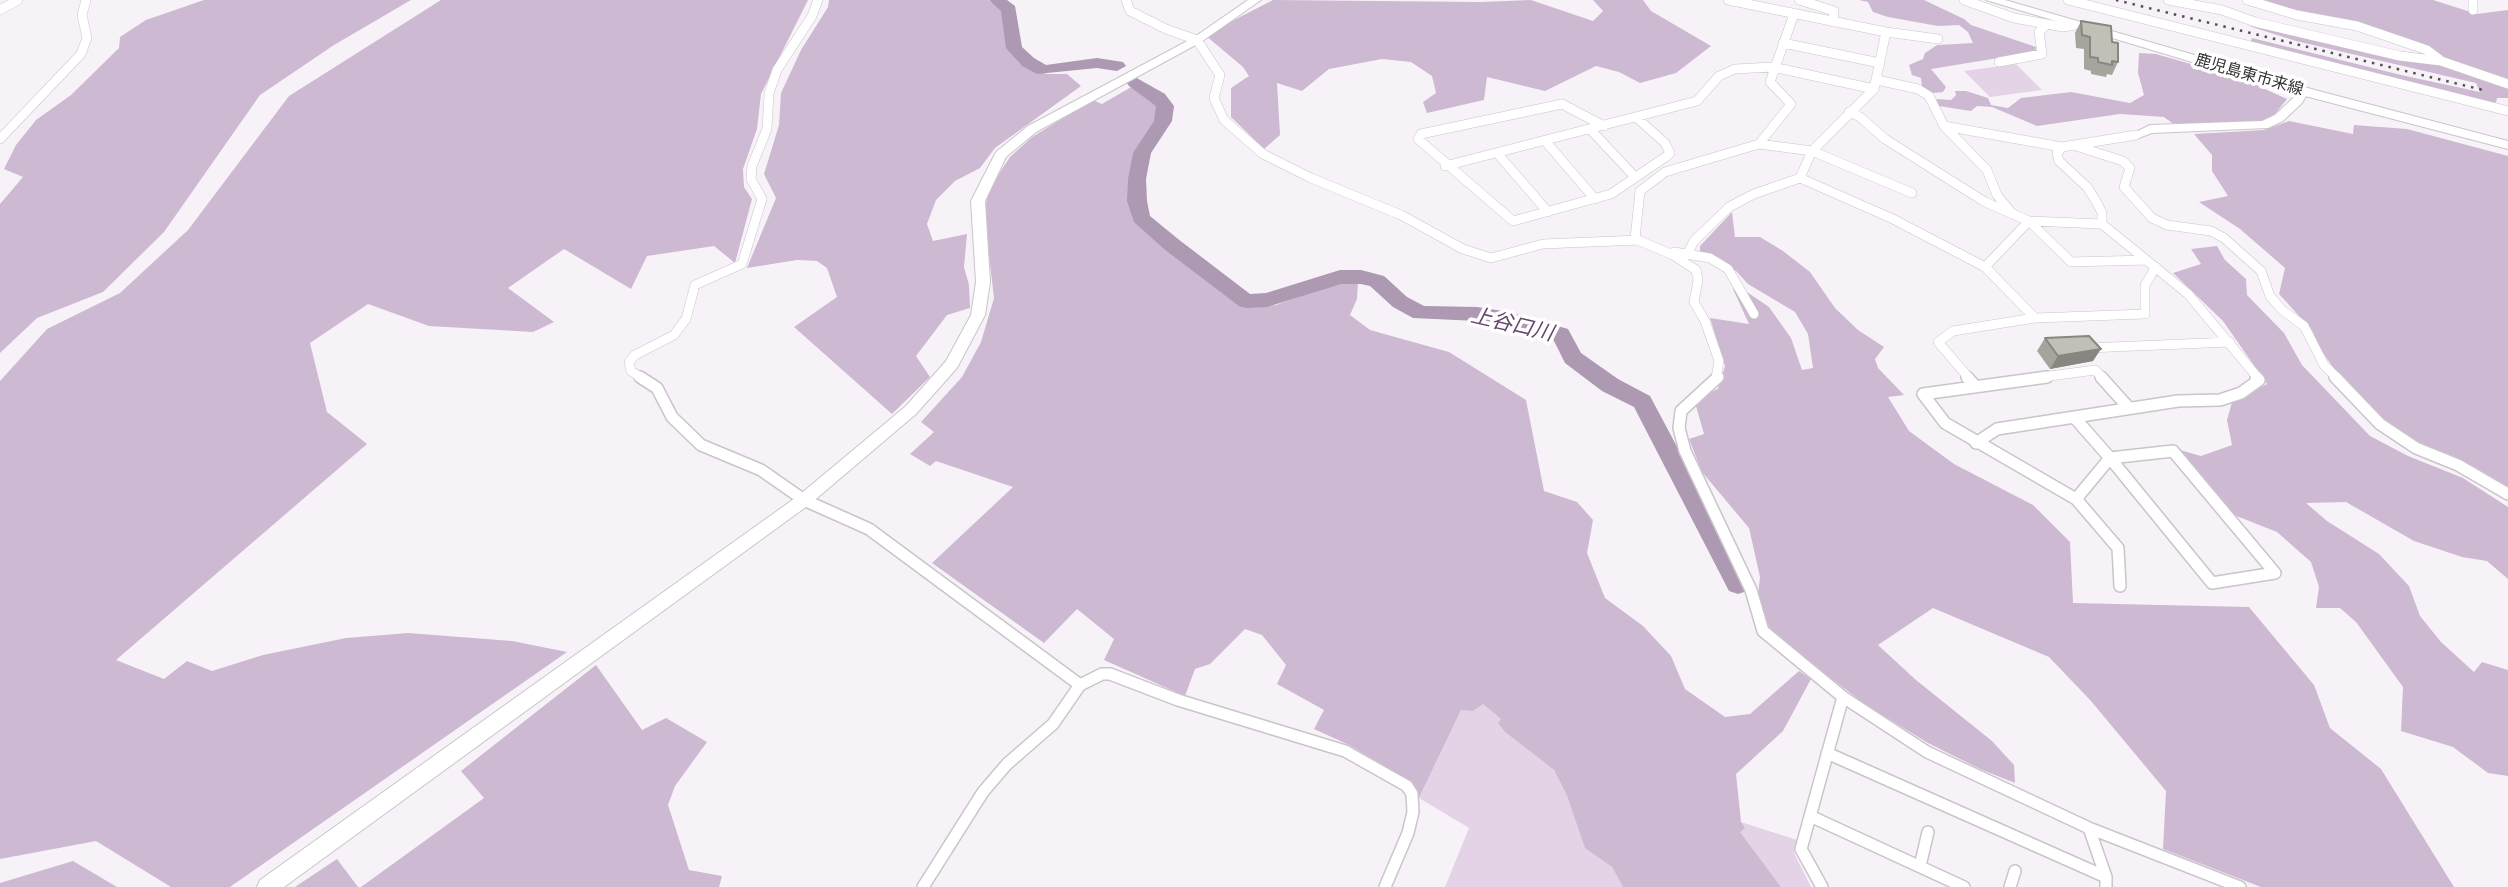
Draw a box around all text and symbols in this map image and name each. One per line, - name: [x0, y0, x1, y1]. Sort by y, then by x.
- street label: 鹿児島東市来線: [2193, 50, 2305, 100]
- water label: 上谷口川: [1468, 303, 1556, 347]

